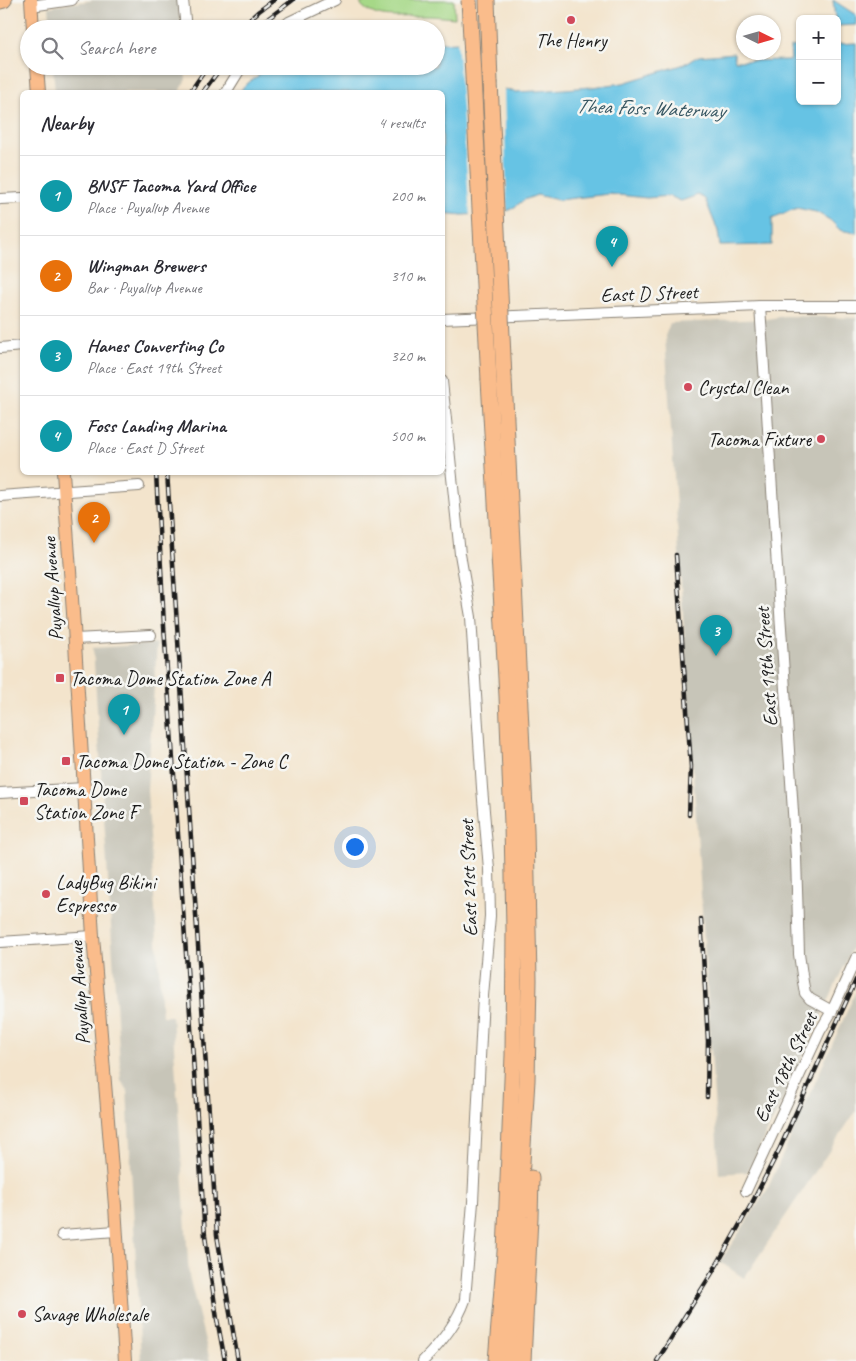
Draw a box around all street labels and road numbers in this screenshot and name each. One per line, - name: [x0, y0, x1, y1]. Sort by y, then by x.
- street label: East D Street: [600, 279, 700, 308]
- street label: Puyallup Avenue: [36, 535, 69, 641]
- street label: East 19th Street: [750, 604, 783, 727]
- street label: East 21st Street: [454, 817, 483, 937]
- street label: Puyallup Avenue: [63, 939, 96, 1045]
- street label: East 18th Street: [748, 1006, 824, 1126]

